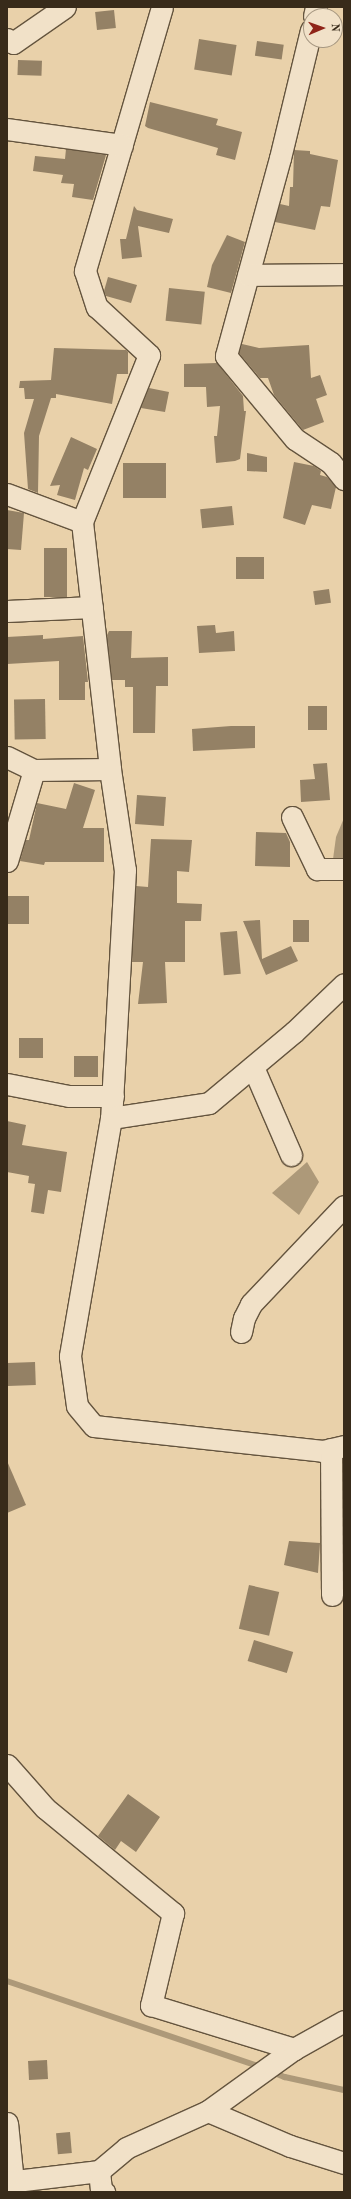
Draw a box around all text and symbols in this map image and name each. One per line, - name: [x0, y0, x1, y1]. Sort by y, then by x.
- north arrow: [303, 8, 343, 48]
- text: N: [329, 23, 340, 32]

